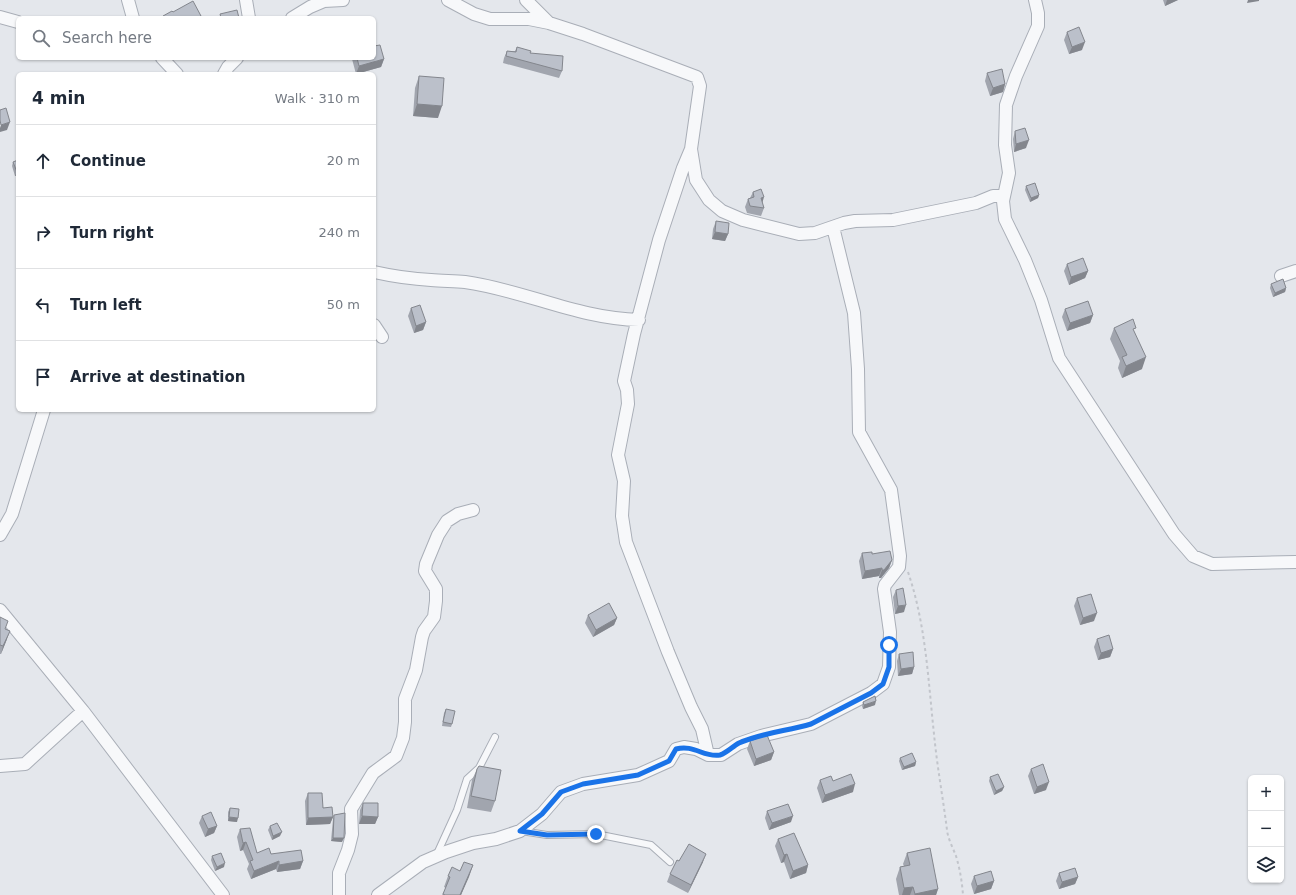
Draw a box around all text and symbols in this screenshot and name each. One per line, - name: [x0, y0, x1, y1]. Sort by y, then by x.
- search box: [16, 16, 376, 60]
- icon: search: [30, 27, 52, 49]
- text: Search here: [62, 29, 152, 47]
- text: 4 min: [32, 88, 85, 108]
- text: Walk · 310 m: [275, 91, 360, 106]
- icon: ahead: [32, 150, 54, 172]
- text: Continue: [70, 152, 146, 170]
- text: 20 m: [327, 153, 360, 168]
- icon: right: [32, 222, 54, 244]
- text: Turn right: [70, 224, 154, 242]
- text: 240 m: [318, 225, 360, 240]
- icon: left: [32, 294, 54, 316]
- text: Turn left: [70, 296, 142, 314]
- text: 50 m: [327, 297, 360, 312]
- icon: arrive: [32, 366, 54, 388]
- text: Arrive at destination: [70, 368, 245, 386]
- route start: [880, 636, 898, 654]
- map controls: [1248, 775, 1284, 883]
- button: +: [1248, 775, 1284, 811]
- button: −: [1248, 811, 1284, 847]
- route end: [587, 825, 605, 843]
- button: layers: [1248, 847, 1284, 883]

